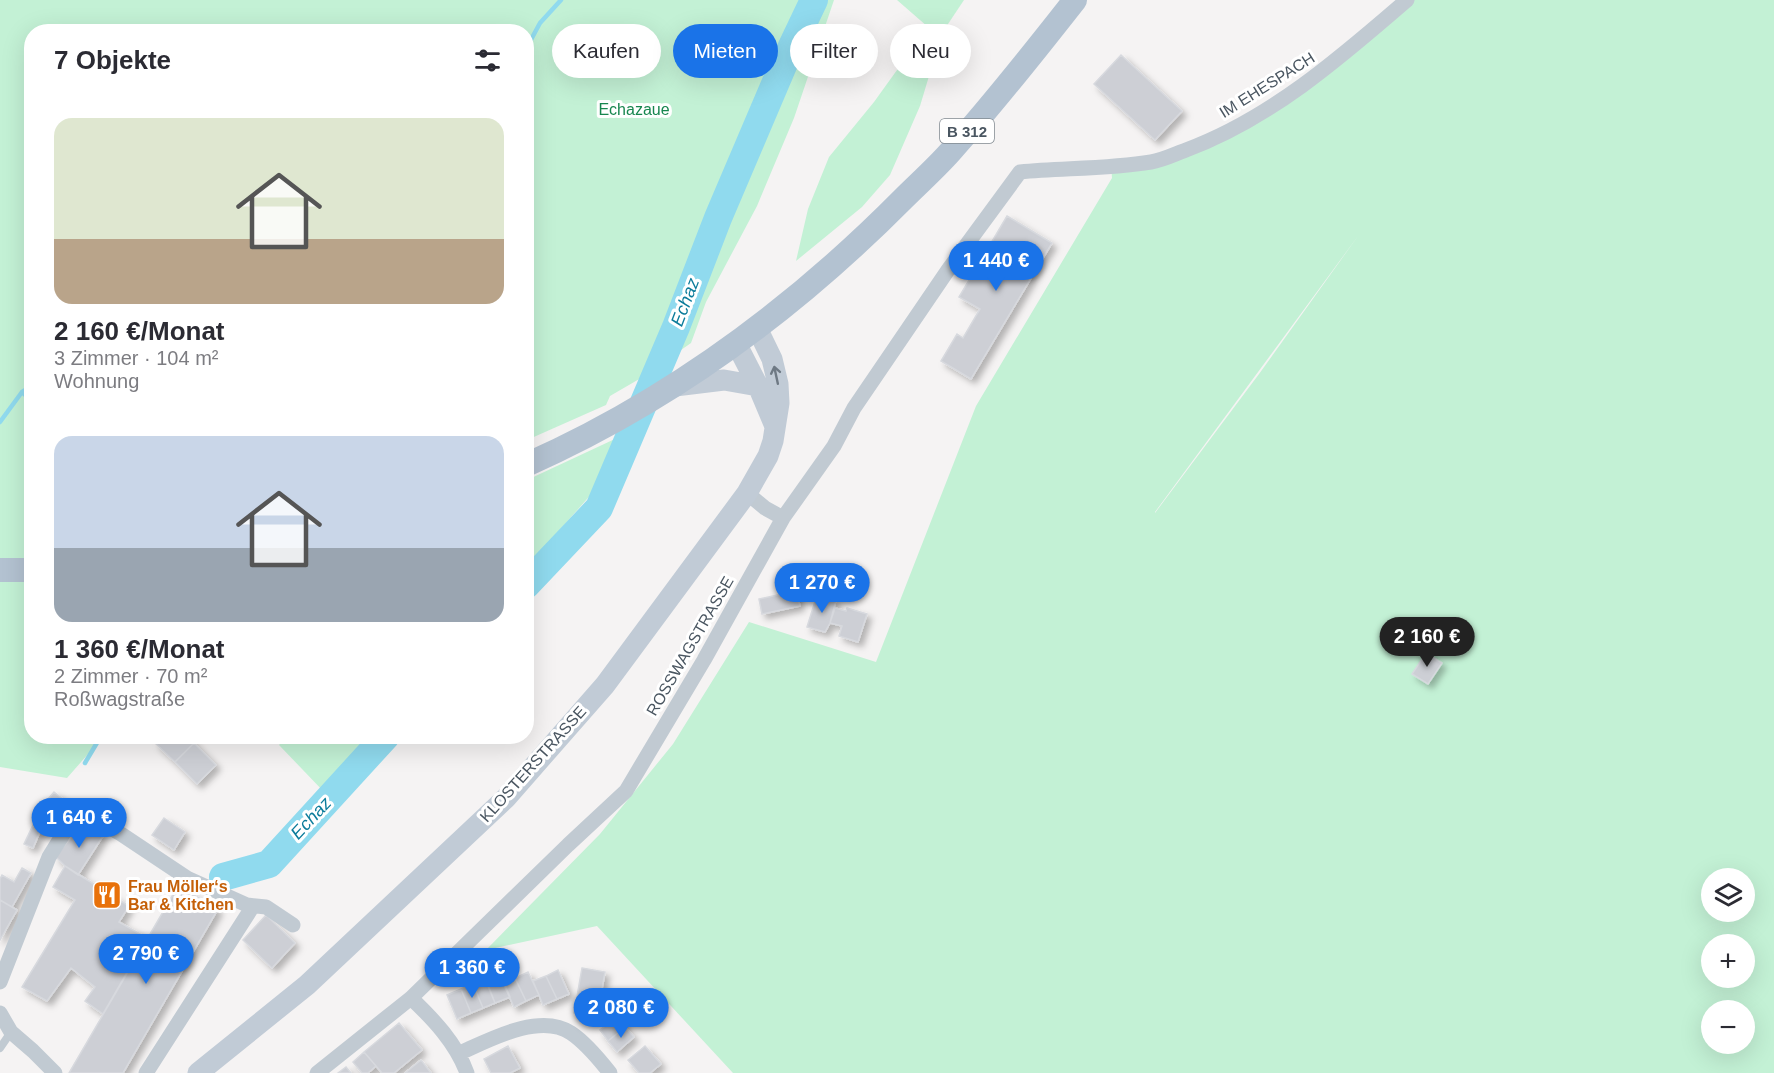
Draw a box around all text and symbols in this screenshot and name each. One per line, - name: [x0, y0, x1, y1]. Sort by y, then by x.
- chip: Kaufen: [552, 24, 661, 78]
- chip: Mieten: [673, 24, 778, 78]
- chip: Filter: [790, 24, 878, 78]
- chip: Neu: [890, 24, 971, 78]
- icon: filters: [471, 44, 504, 77]
- text: 7 Objekte: [54, 45, 171, 75]
- street label: IM EHESPACH: [1216, 49, 1318, 121]
- park label: Echazaue: [598, 101, 670, 118]
- road number: B 312: [940, 119, 994, 143]
- icon: home: [225, 157, 333, 265]
- pin: 1 440 €: [941, 241, 1051, 292]
- text: 1 440 €: [963, 249, 1029, 271]
- water label: Echaz: [667, 275, 703, 329]
- text: 2 160 €/Monat: [54, 316, 225, 346]
- text: 3 Zimmer · 104 m²: [54, 347, 218, 369]
- one-way arrow: [770, 365, 781, 385]
- text: Wohnung: [54, 370, 139, 392]
- icon: home: [225, 475, 333, 583]
- pin: 1 270 €: [767, 563, 877, 614]
- text: 1 270 €: [789, 571, 855, 593]
- street label: ROSSWAGSTRASSE: [643, 573, 737, 719]
- pin: 2 160 €: [1372, 617, 1482, 668]
- text: 2 160 €: [1394, 625, 1460, 647]
- text: 1 360 €/Monat: [54, 634, 225, 664]
- text: 2 Zimmer · 70 m²: [54, 665, 207, 687]
- text: Roßwagstraße: [54, 688, 185, 710]
- street label: KLOSTERSTRASSE: [477, 703, 589, 825]
- water label: Echaz: [287, 793, 335, 843]
- pin: 1 640 €: [24, 798, 134, 849]
- text: 1 640 €: [46, 806, 112, 828]
- map controls: [1701, 868, 1755, 1054]
- button: layers: [1701, 868, 1755, 922]
- place label: Frau Möller‘s Bar & Kitchen: [128, 878, 234, 913]
- restaurant icon: Frau Möller‘s Bar & Kitchen: [91, 879, 123, 911]
- pin: 2 790 €: [91, 934, 201, 985]
- button: +: [1701, 934, 1755, 988]
- text: 2 790 €: [113, 942, 179, 964]
- pin: 1 360 €: [417, 948, 527, 999]
- text: 1 360 €: [439, 956, 505, 978]
- pin: 2 080 €: [566, 988, 676, 1039]
- text: 2 080 €: [588, 996, 654, 1018]
- button: −: [1701, 1000, 1755, 1054]

